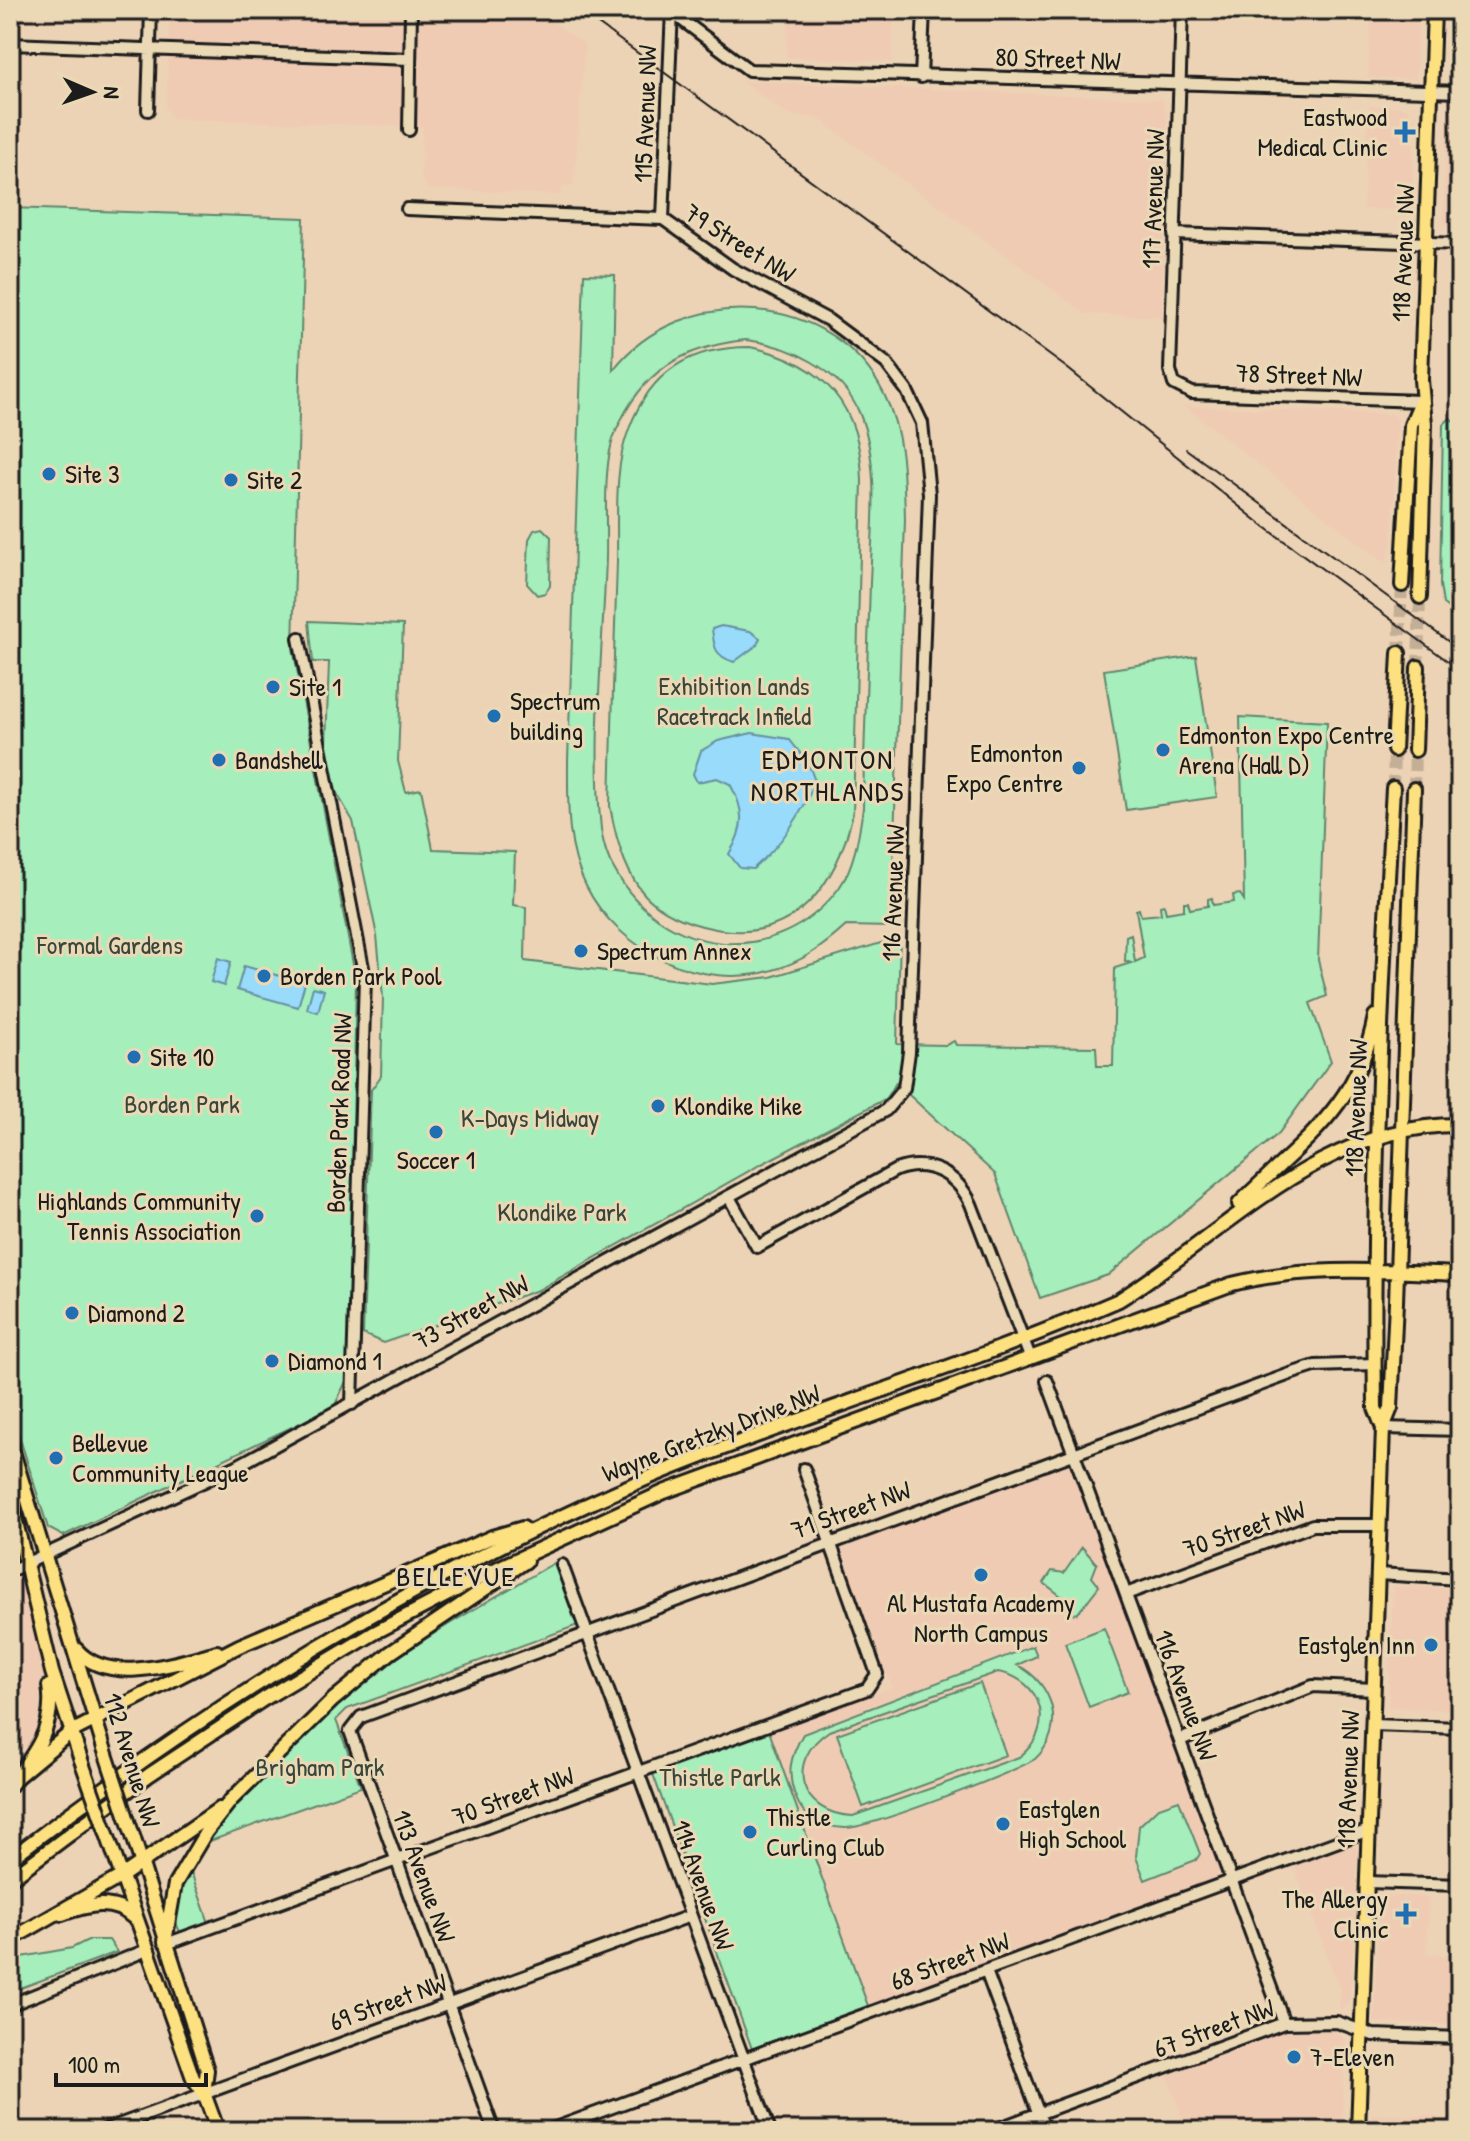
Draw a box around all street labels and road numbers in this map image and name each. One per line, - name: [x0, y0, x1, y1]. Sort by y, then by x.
- street label: 80 Street NW: [995, 39, 1121, 78]
- street label: 115 Avenue NW: [625, 45, 664, 183]
- street label: 117 Avenue NW: [1133, 129, 1172, 269]
- street label: 118 Avenue NW: [1383, 183, 1422, 322]
- street label: 79 Street NW: [678, 195, 802, 290]
- street label: 78 Street NW: [1235, 355, 1363, 394]
- street label: 116 Avenue NW: [873, 824, 912, 962]
- street label: Borden Park Road NW: [318, 1013, 359, 1213]
- street label: 118 Avenue NW: [1336, 1038, 1375, 1177]
- street label: 73 Street NW: [407, 1266, 535, 1358]
- street label: Wayne Gretzky Drive NW: [597, 1375, 825, 1490]
- street label: 71 Street NW: [786, 1472, 915, 1547]
- street label: 70 Street NW: [1178, 1491, 1310, 1566]
- street label: 116 Avenue NW: [1147, 1624, 1226, 1765]
- street label: 112 Avenue NW: [95, 1688, 170, 1831]
- street label: 118 Avenue NW: [1328, 1709, 1367, 1848]
- street label: 70 Street NW: [447, 1757, 578, 1834]
- street label: 113 Avenue NW: [384, 1805, 465, 1947]
- street label: 114 Avenue NW: [664, 1815, 743, 1955]
- street label: 68 Street NW: [886, 1923, 1014, 1998]
- street label: 69 Street NW: [324, 1964, 451, 2039]
- street label: 67 Street NW: [1149, 1990, 1279, 2065]

